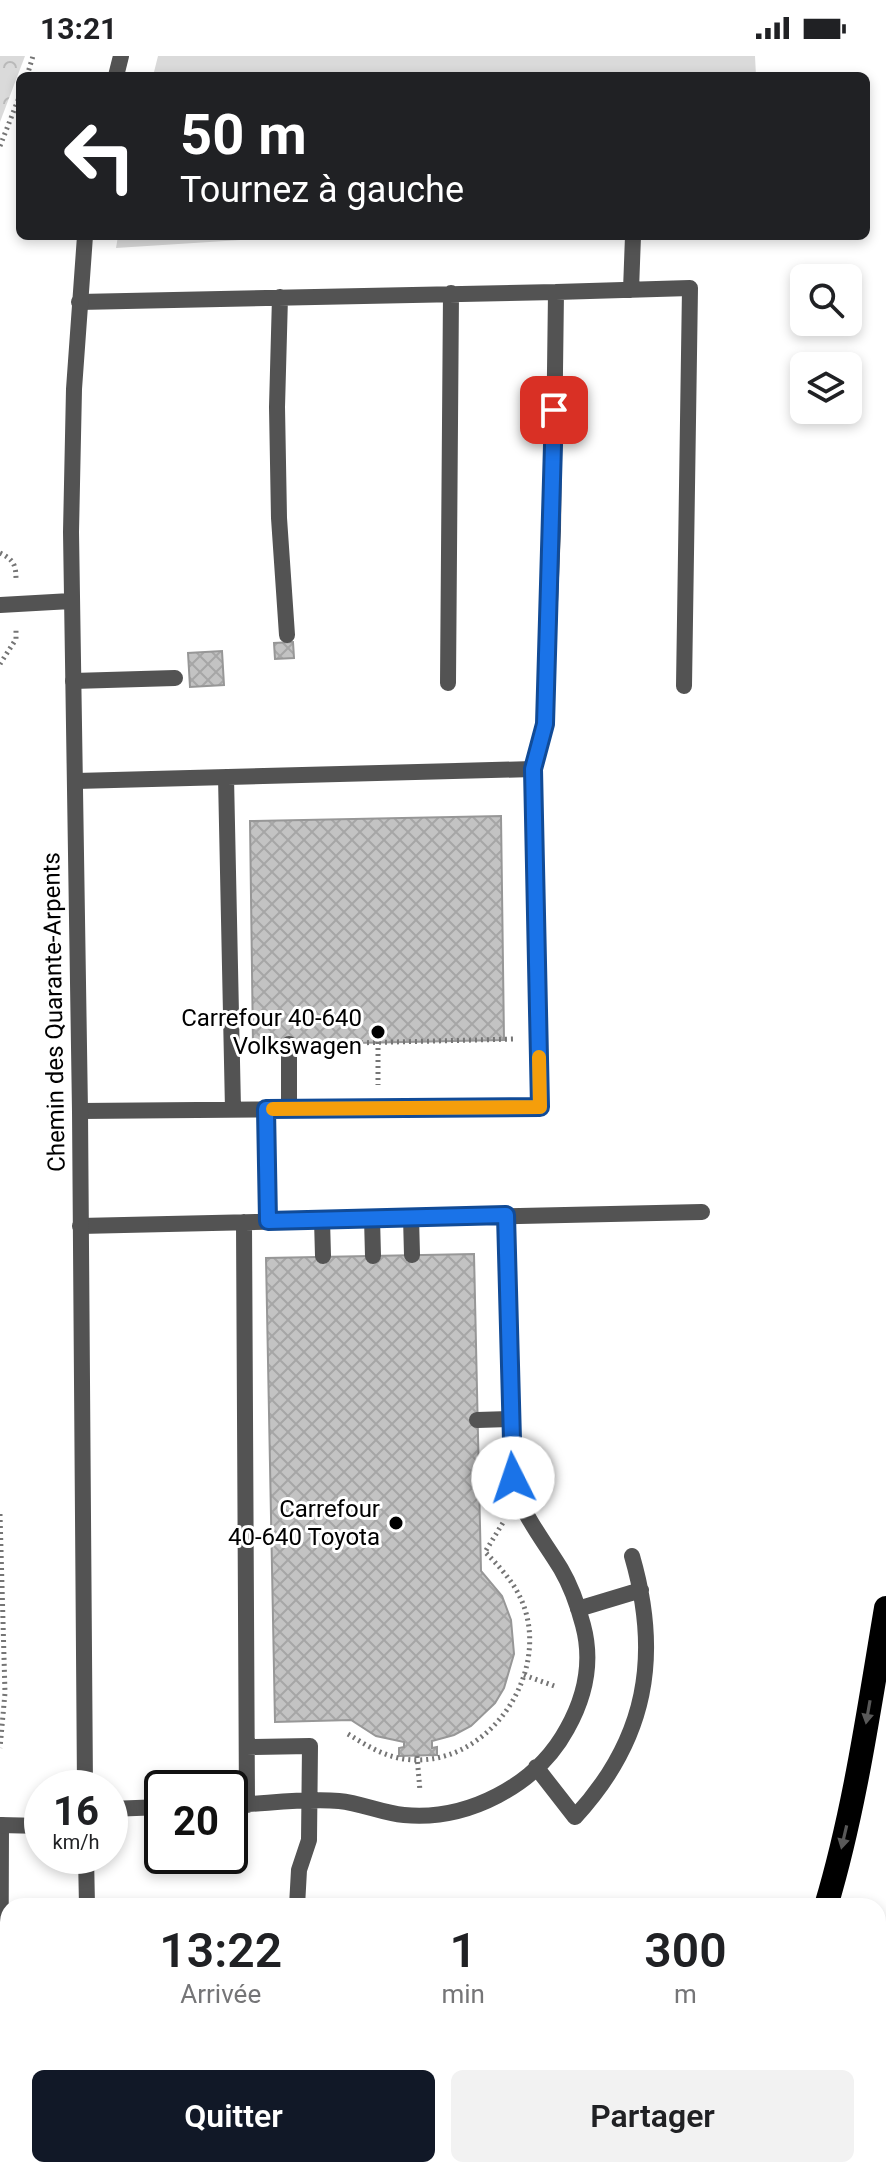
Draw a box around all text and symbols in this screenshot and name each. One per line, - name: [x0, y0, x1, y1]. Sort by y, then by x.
- text: 13:21: [40, 11, 117, 46]
- text: 50 m: [180, 102, 307, 168]
- icon: left: [48, 104, 152, 208]
- text: Tournez à gauche: [180, 169, 464, 211]
- map controls: [790, 264, 862, 424]
- button: search: [790, 264, 862, 336]
- button: layers: [790, 352, 862, 424]
- pin: [520, 376, 588, 444]
- icon: arrive: [532, 388, 576, 432]
- street label: Chemin des Quarante-Arpents: [37, 852, 71, 1172]
- place label: Carrefour 40-640 Volkswagen: [181, 1004, 362, 1060]
- marker: Carrefour 40-640 Volkswagen: [369, 1023, 387, 1041]
- position arrow: [471, 1436, 555, 1520]
- place label: Carrefour 40-640 Toyota: [228, 1495, 380, 1551]
- marker: Carrefour 40-640 Toyota: [387, 1514, 405, 1532]
- one-way arrow: [862, 1700, 874, 1725]
- speed limit sign: 20: [144, 1770, 248, 1874]
- text: 16: [53, 1788, 99, 1835]
- one-way arrow: [838, 1825, 850, 1850]
- text: km/h: [53, 1830, 99, 1854]
- text: 13:22: [159, 1922, 282, 1979]
- text: 1: [450, 1922, 477, 1979]
- text: 300: [644, 1922, 727, 1979]
- text: Arrivée: [180, 1979, 261, 2009]
- text: min: [441, 1979, 485, 2009]
- text: m: [674, 1979, 697, 2009]
- button: Quitter: [32, 2070, 435, 2162]
- button: Partager: [451, 2070, 854, 2162]

